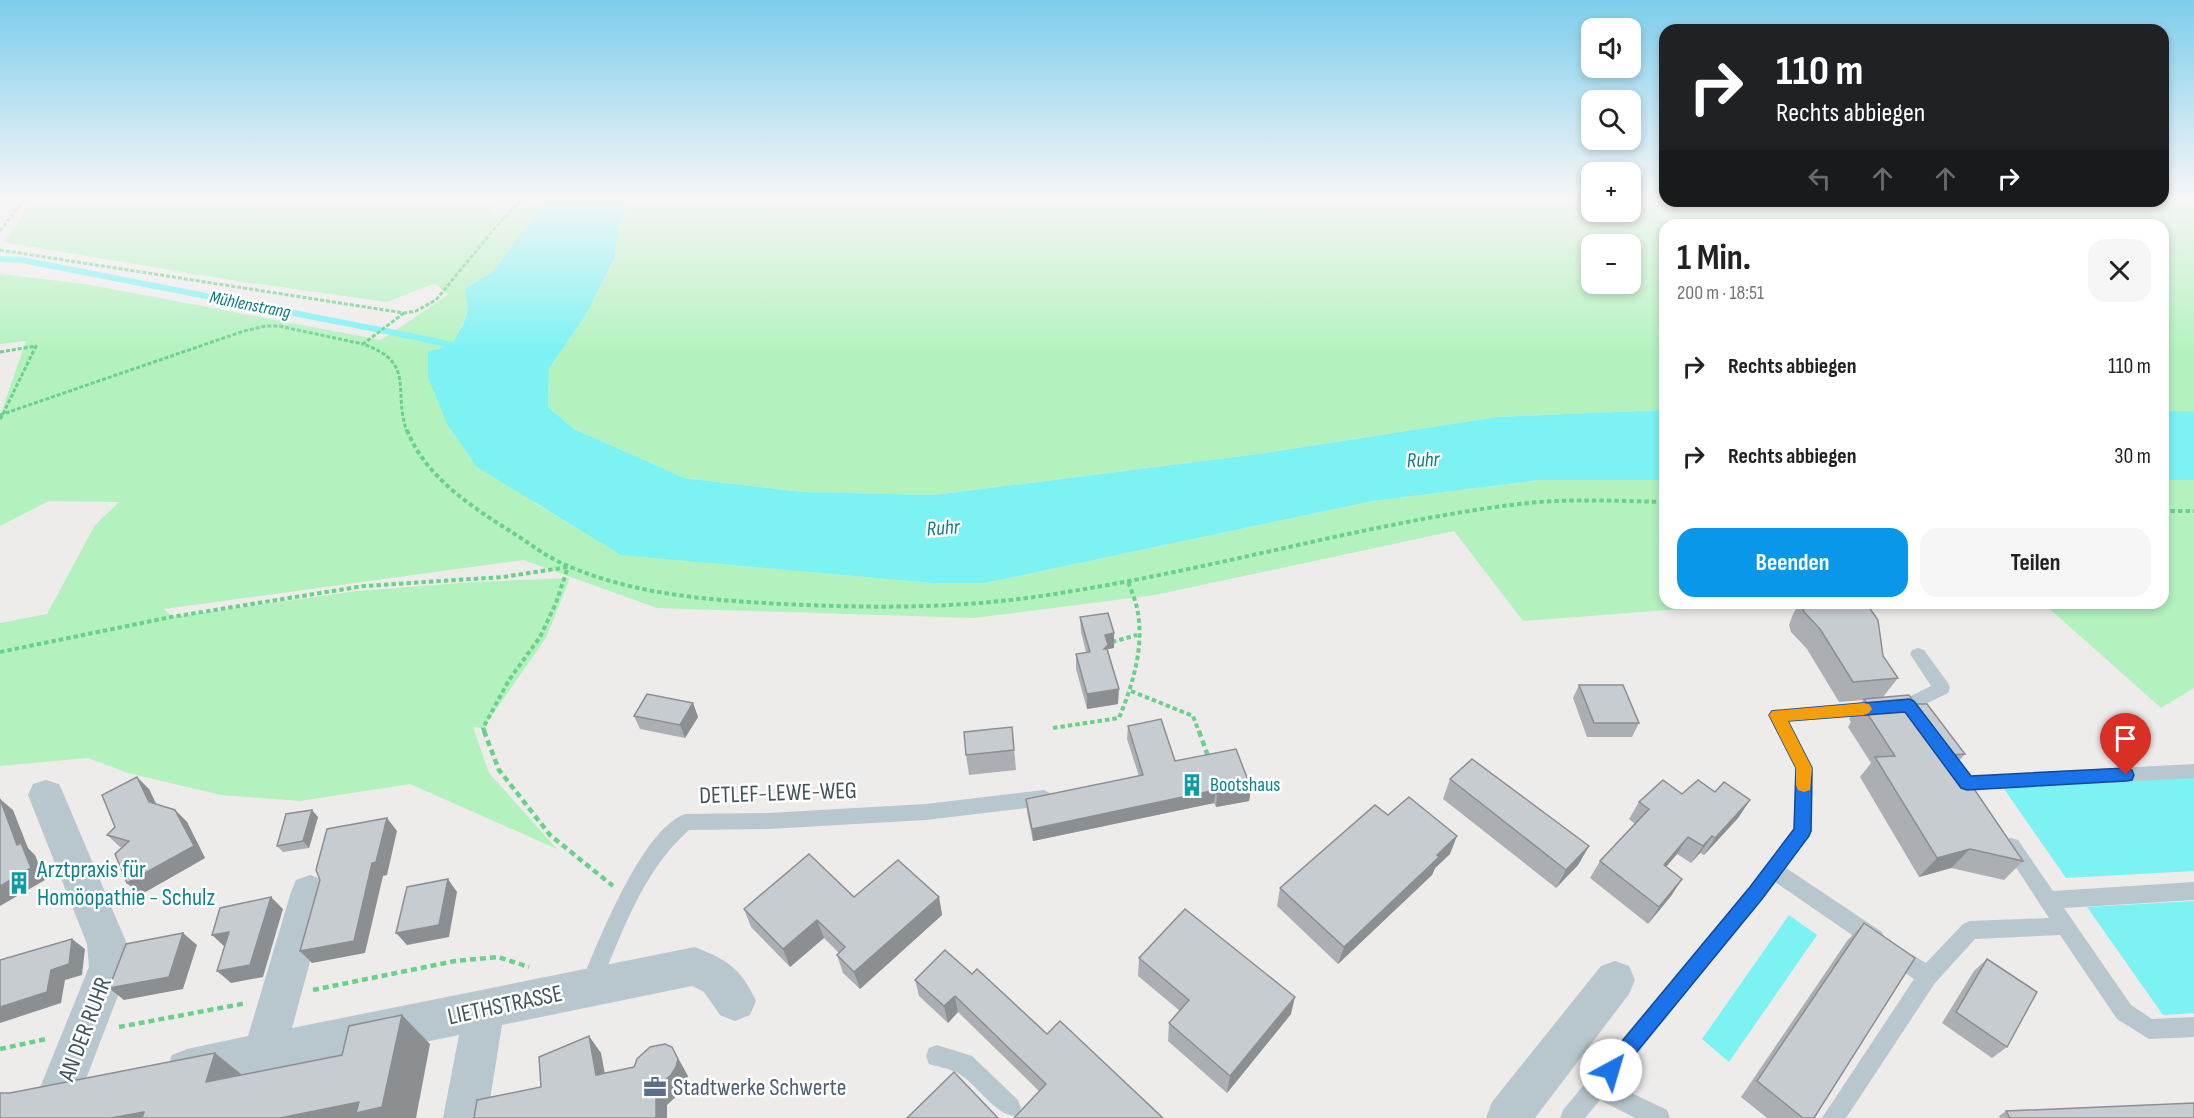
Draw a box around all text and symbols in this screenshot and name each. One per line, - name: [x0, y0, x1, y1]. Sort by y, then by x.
- map controls: [1581, 18, 1641, 294]
- button: sound: [1581, 18, 1641, 78]
- text: 110 m: [1776, 46, 1863, 97]
- icon: right: [1677, 48, 1755, 126]
- button: search: [1581, 90, 1641, 150]
- text: Rechts abbiegen: [1776, 97, 1925, 129]
- button: +: [1581, 162, 1641, 222]
- icon: left: [1803, 162, 1836, 195]
- icon: ahead: [1866, 162, 1899, 195]
- icon: ahead: [1929, 162, 1962, 195]
- icon: right: [1992, 162, 2025, 195]
- button: −: [1581, 234, 1641, 294]
- text: 1 Min.: [1677, 237, 1751, 280]
- button: close: [2088, 239, 2151, 302]
- text: 200 m · 18:51: [1677, 281, 1764, 305]
- water label: Mühlenstrang: [208, 287, 293, 323]
- icon: right: [1677, 350, 1710, 383]
- text: Rechts abbiegen: [1728, 353, 1857, 380]
- text: 110 m: [2108, 353, 2151, 380]
- icon: right: [1677, 440, 1710, 473]
- text: Rechts abbiegen: [1728, 443, 1857, 470]
- text: 30 m: [2114, 443, 2151, 470]
- water label: Ruhr: [1406, 447, 1441, 473]
- water label: Ruhr: [926, 514, 961, 542]
- button: Beenden: [1677, 528, 1908, 597]
- button: Teilen: [1920, 528, 2151, 597]
- pin: [2100, 713, 2151, 775]
- icon: arrive: [2109, 722, 2142, 755]
- building icon: Bootshaus: [1179, 772, 1205, 798]
- place label: Bootshaus: [1210, 773, 1280, 797]
- street label: DETLEF-LEWE-WEG: [699, 776, 857, 810]
- place label: Arztpraxis für Homöopathie - Schulz: [36, 855, 215, 912]
- building icon: Arztpraxis für Homöopathie - Schulz: [6, 870, 32, 896]
- street label: AN DER RUHR: [52, 973, 118, 1086]
- street label: LIETHSTRASSE: [445, 979, 565, 1031]
- position arrow: [1579, 1038, 1643, 1102]
- place label: Stadtwerke Schwerte: [673, 1073, 846, 1102]
- office icon: Stadtwerke Schwerte: [642, 1074, 668, 1100]

